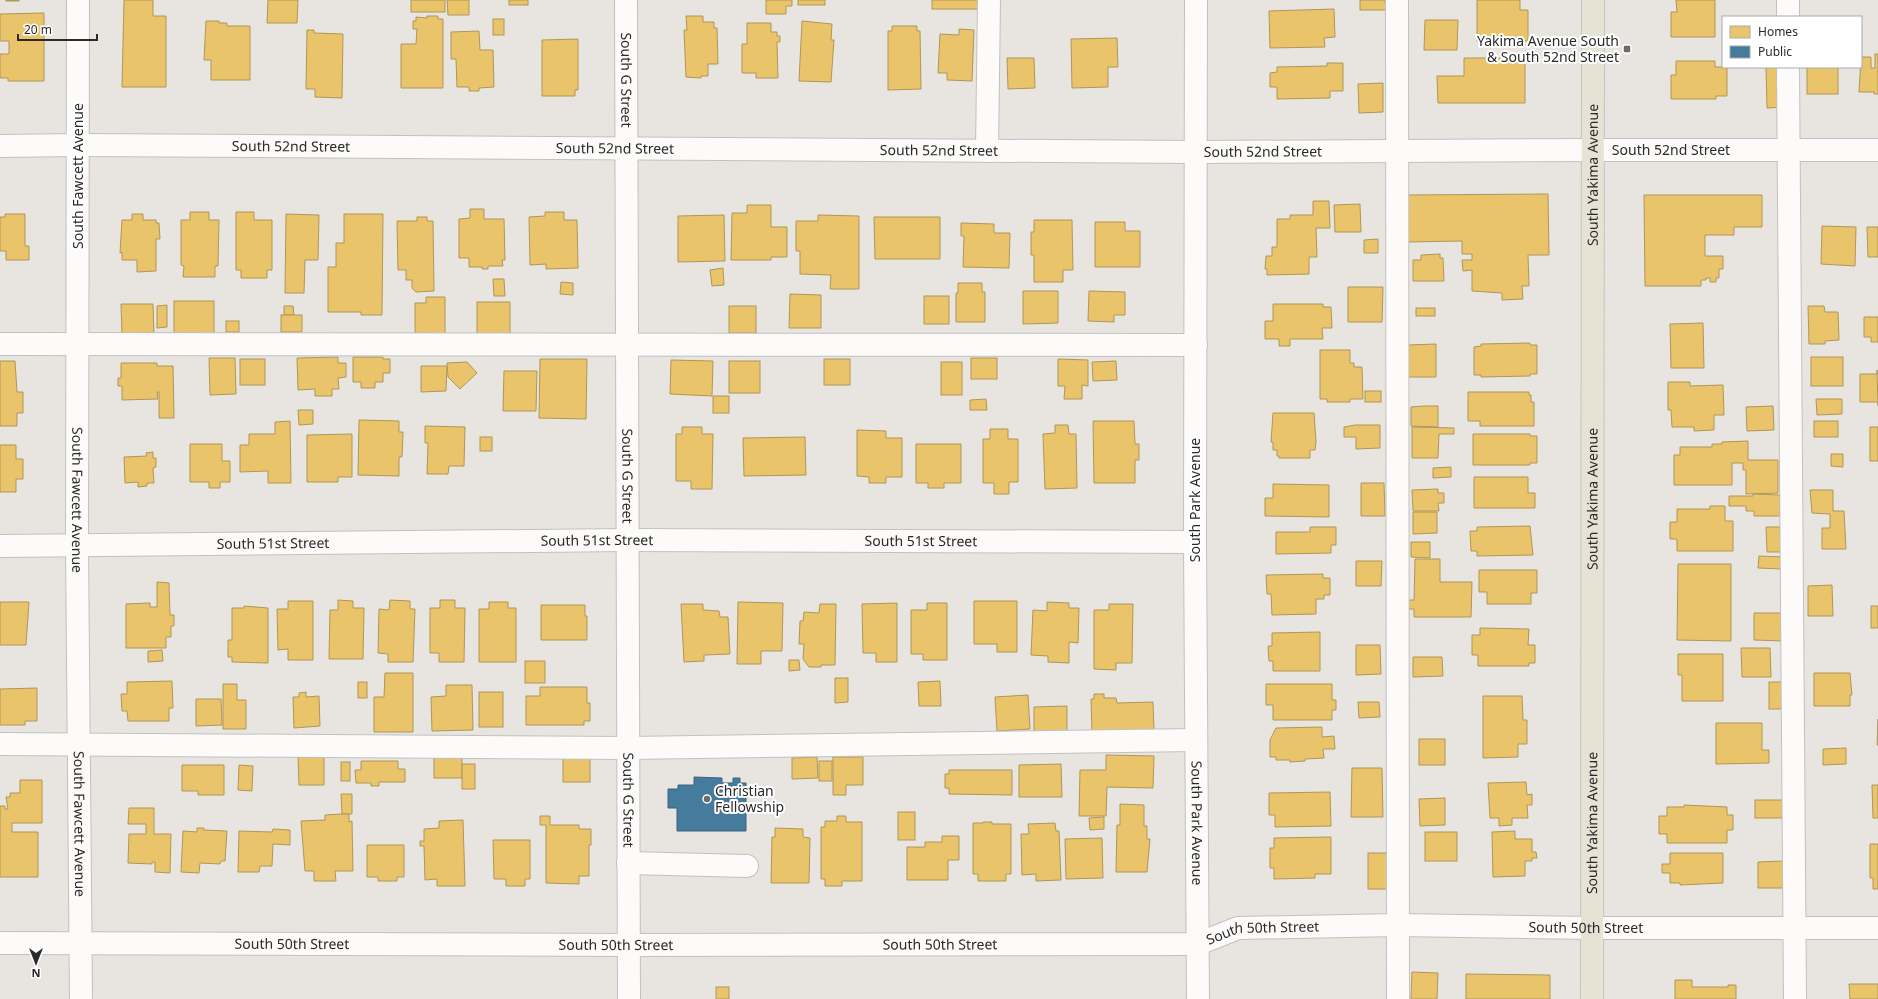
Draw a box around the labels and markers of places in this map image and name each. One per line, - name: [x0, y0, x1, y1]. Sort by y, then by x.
- place label: Yakima Avenue South & South 52nd Street: [1477, 31, 1619, 66]
- marker: Yakima Avenue South & South 52nd Street: [1622, 44, 1632, 54]
- place label: Christian Fellowship: [715, 781, 784, 816]
- marker: Christian Fellowship: [702, 794, 712, 804]

